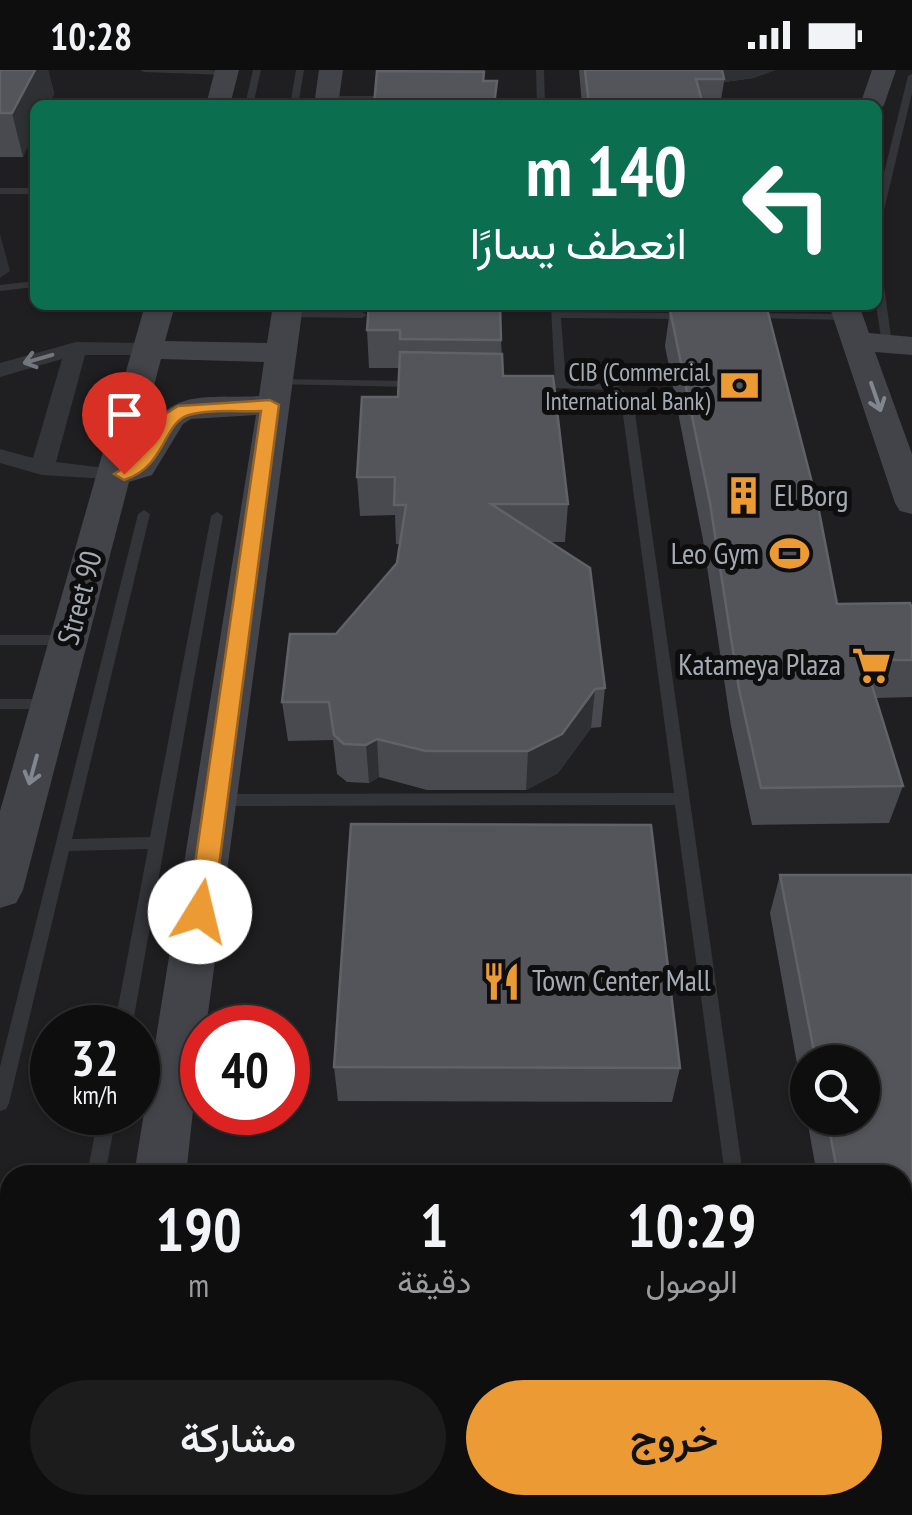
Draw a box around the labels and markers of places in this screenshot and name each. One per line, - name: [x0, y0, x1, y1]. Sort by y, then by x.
- place label: CIB (Commercial International Bank): [545, 356, 710, 417]
- bank icon: CIB (Commercial International Bank): [719, 365, 761, 407]
- pin: [82, 372, 167, 475]
- building icon: El Borg: [723, 475, 765, 517]
- place label: El Borg: [774, 475, 849, 514]
- place label: Leo Gym: [671, 533, 759, 572]
- sports icon: Leo Gym: [768, 533, 810, 575]
- place label: Katameya Plaza: [678, 644, 841, 683]
- supermarket icon: Katameya Plaza: [850, 644, 892, 686]
- restaurant icon: Town Center Mall: [481, 960, 523, 1002]
- place label: Town Center Mall: [532, 960, 711, 999]

